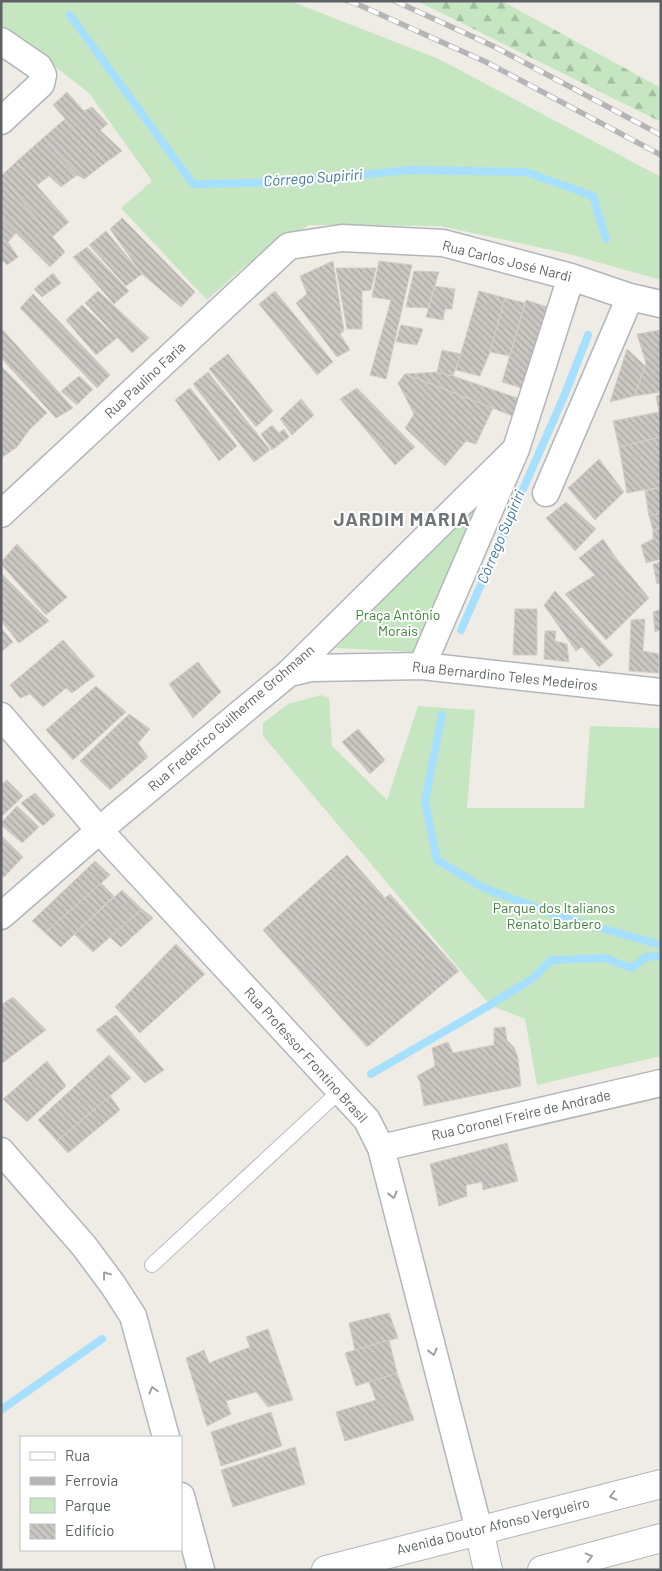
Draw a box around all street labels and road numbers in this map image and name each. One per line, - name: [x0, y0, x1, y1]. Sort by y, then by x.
- street label: Rua Carlos José Nardi: [441, 236, 574, 285]
- street label: Rua Paulino Faria: [101, 338, 189, 421]
- street label: Rua Frederico Guilherme Grohmann: [144, 641, 317, 795]
- street label: Rua Bernardino Teles Medeiros: [412, 657, 599, 694]
- street label: Rua Professor Frontino Brasil: [241, 983, 372, 1126]
- street label: Rua Coronel Freire de Andrade: [429, 1086, 612, 1143]
- street label: Avenida Doutor Afonso Vergueiro: [395, 1493, 591, 1558]

